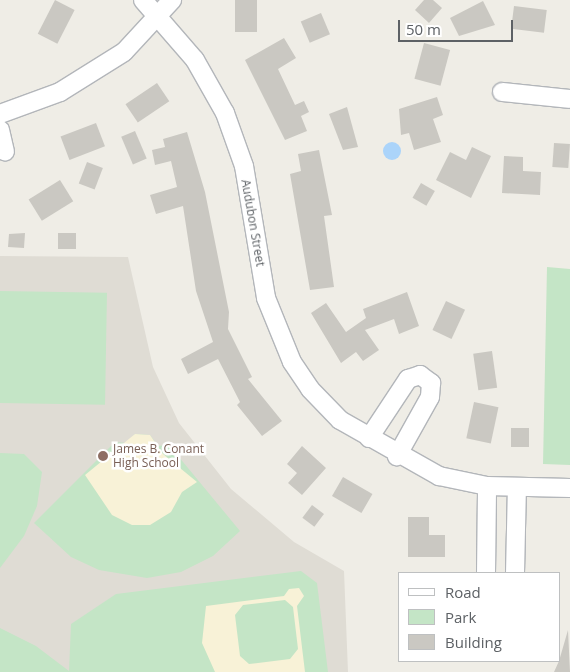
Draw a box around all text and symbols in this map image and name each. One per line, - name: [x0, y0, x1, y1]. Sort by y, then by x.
- scale bar: [400, 10, 515, 42]
- text: 50 m: [406, 19, 441, 39]
- street label: Audubon Street: [238, 178, 268, 268]
- place label: James B. Conant High School: [113, 442, 204, 470]
- marker: James B. Conant High School: [97, 450, 109, 462]
- legend: [398, 572, 560, 662]
- text: Road: [445, 582, 481, 602]
- text: Park: [445, 607, 476, 627]
- text: Building: [445, 632, 502, 652]

